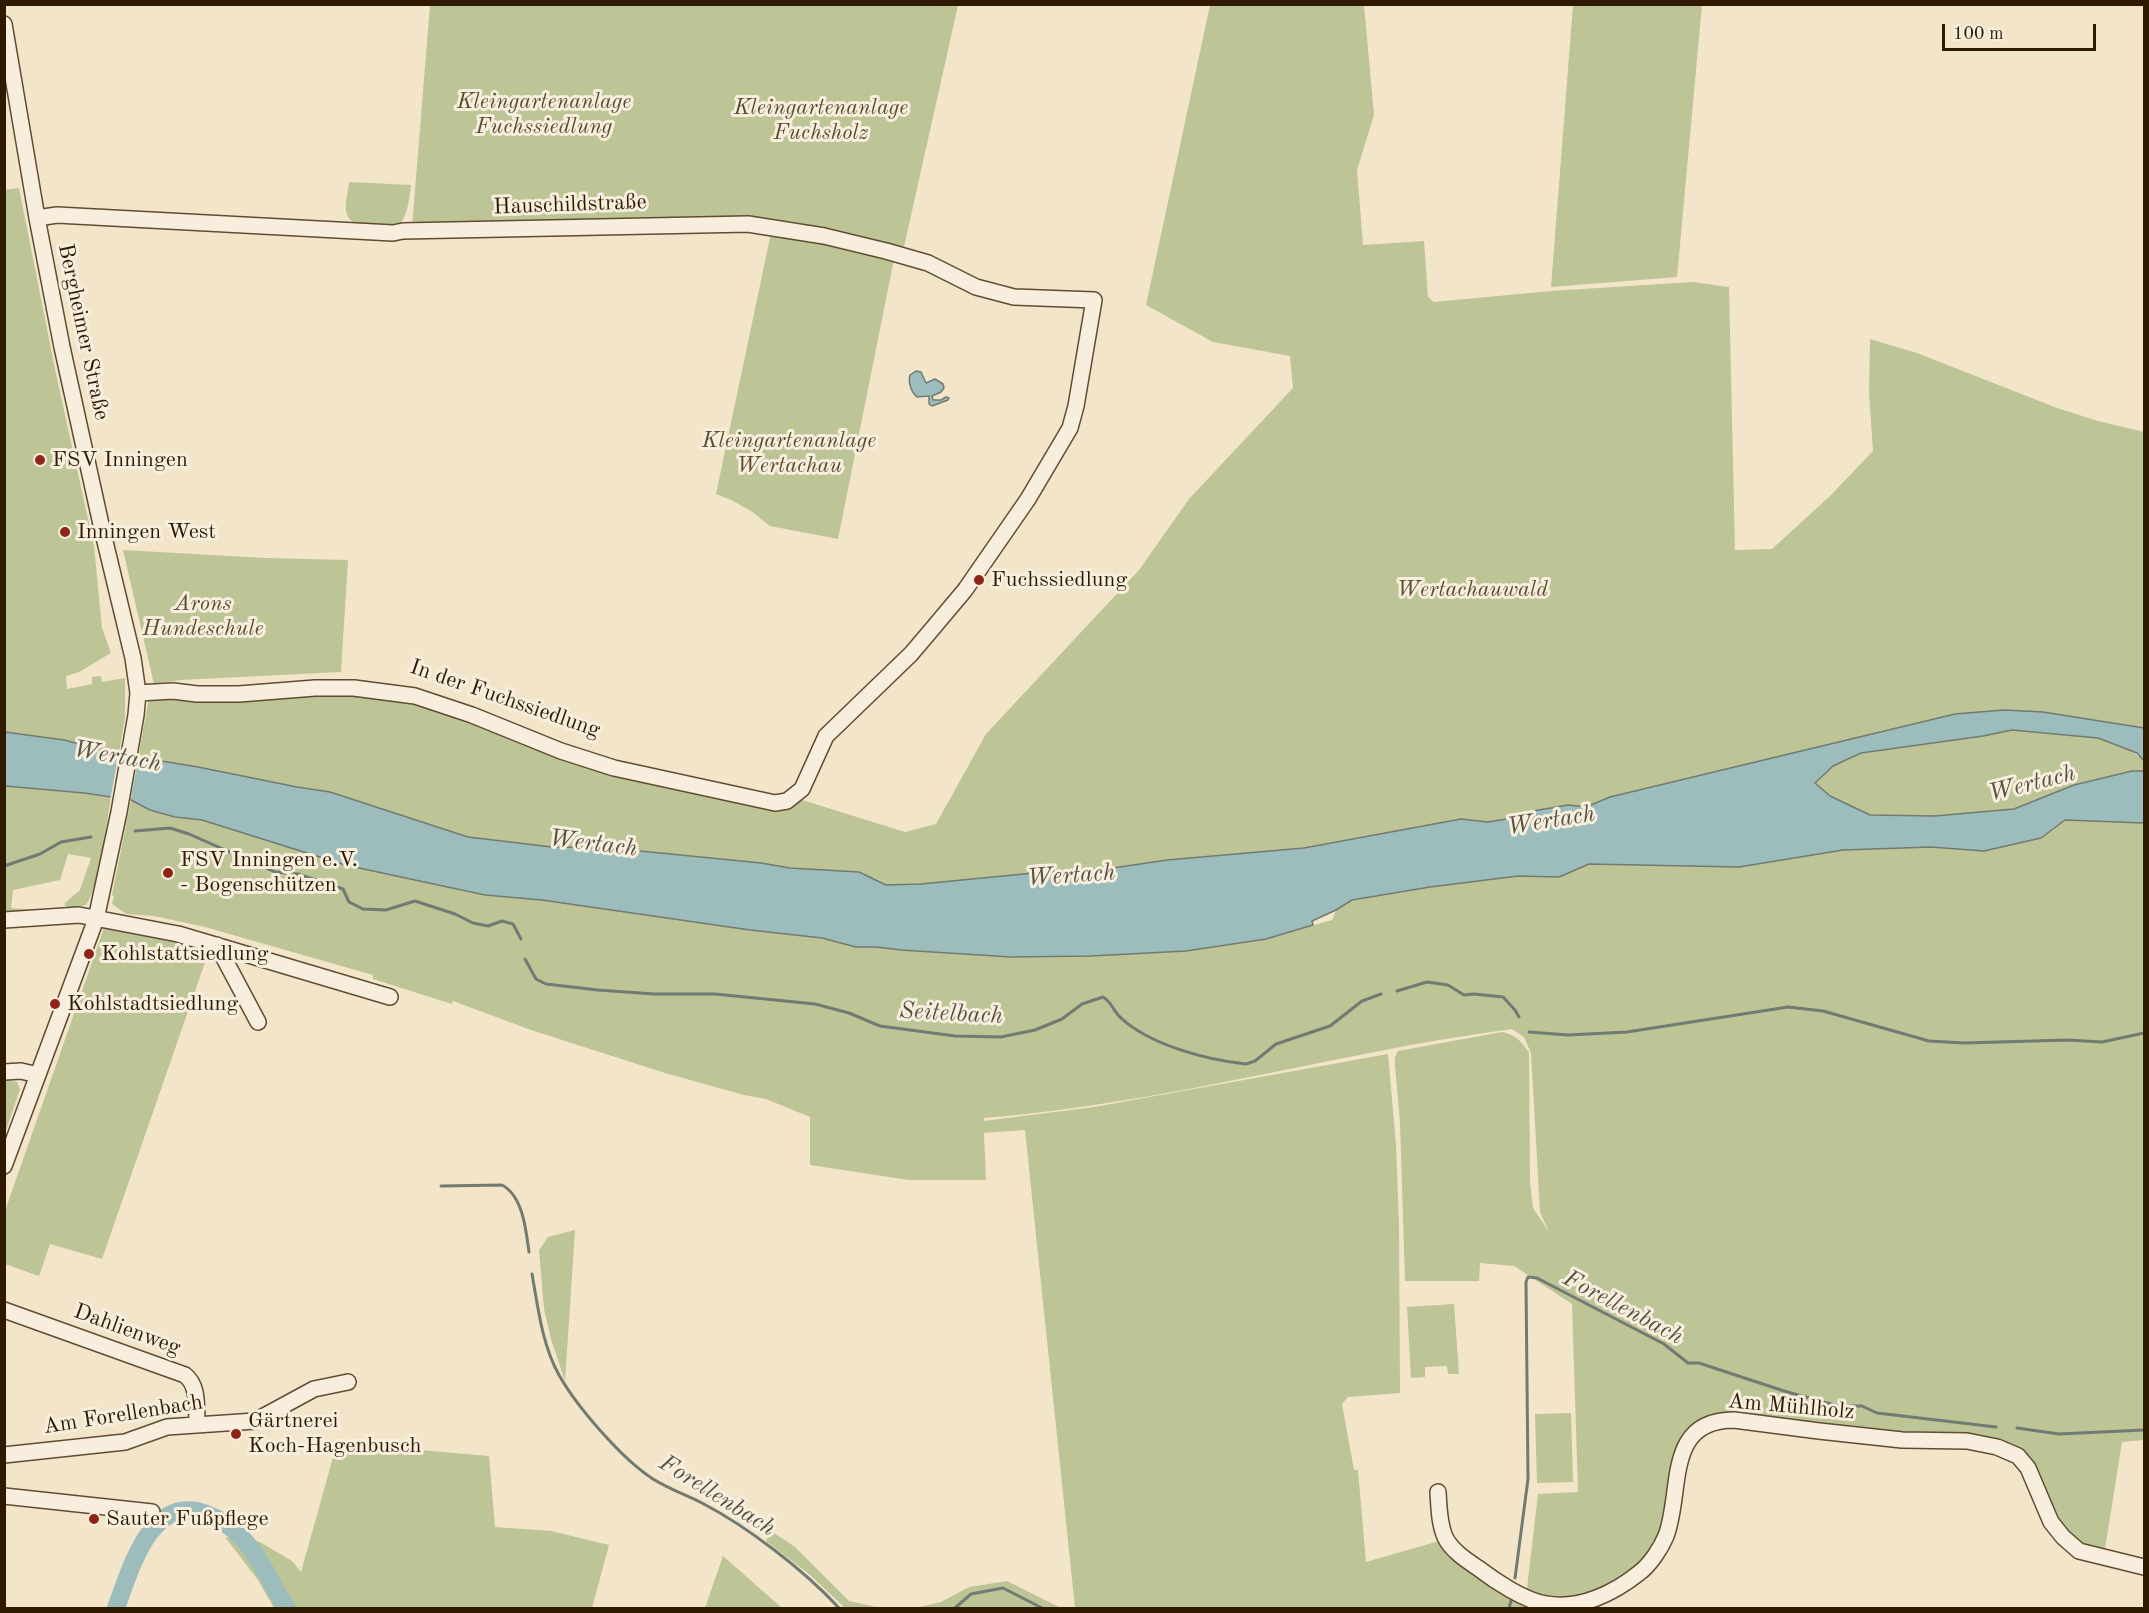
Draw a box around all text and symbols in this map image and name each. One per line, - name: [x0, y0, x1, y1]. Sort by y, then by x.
- scale bar: [1945, 12, 2100, 50]
- text: 100 m: [1953, 25, 2004, 43]
- park label: Kleingartenanlage Fuchssiedlung: [457, 89, 631, 140]
- park label: Kleingartenanlage Fuchsholz: [734, 95, 908, 146]
- street label: Hauschildstraße: [493, 189, 647, 221]
- street label: Bergheimer Straße: [51, 241, 115, 423]
- park label: Kleingartenanlage Wertachau: [702, 428, 876, 480]
- place label: FSV Inningen: [52, 447, 188, 473]
- marker: FSV Inningen: [33, 453, 47, 467]
- place label: Inningen West: [77, 519, 216, 545]
- marker: Inningen West: [58, 525, 72, 539]
- place label: Fuchssiedlung: [991, 567, 1127, 593]
- marker: Fuchssiedlung: [972, 573, 986, 587]
- park label: Wertachauwald: [1396, 577, 1548, 603]
- park label: Arons Hundeschule: [142, 591, 264, 642]
- street label: In der Fuchssiedlung: [406, 654, 604, 744]
- water label: Wertach: [71, 735, 163, 779]
- water label: Wertach: [1985, 759, 2079, 809]
- water label: Wertach: [1505, 800, 1597, 842]
- water label: Wertach: [547, 824, 639, 864]
- place label: FSV Inningen e.V. - Bogenschützen: [180, 847, 358, 898]
- water label: Wertach: [1026, 859, 1116, 893]
- marker: FSV Inningen e.V. - Bogenschützen: [161, 866, 175, 880]
- place label: Kohlstattsiedlung: [101, 941, 269, 967]
- marker: Kohlstattsiedlung: [82, 947, 96, 961]
- place label: Kohlstadtsiedlung: [67, 991, 238, 1017]
- marker: Kohlstadtsiedlung: [48, 997, 62, 1011]
- water label: Seitelbach: [898, 997, 1004, 1031]
- water label: Forellenbach: [1558, 1264, 1688, 1352]
- street label: Dahlienweg: [70, 1298, 184, 1362]
- street label: Am Mühlholz: [1727, 1388, 1855, 1426]
- street label: Am Forellenbach: [41, 1389, 205, 1441]
- place label: Gärtnerei Koch-Hagenbusch: [248, 1408, 421, 1460]
- marker: Gärtnerei Koch-Hagenbusch: [229, 1427, 243, 1441]
- water label: Forellenbach: [653, 1449, 781, 1543]
- place label: Sauter Fußpflege: [106, 1506, 269, 1532]
- marker: Sauter Fußpflege: [87, 1512, 101, 1526]

